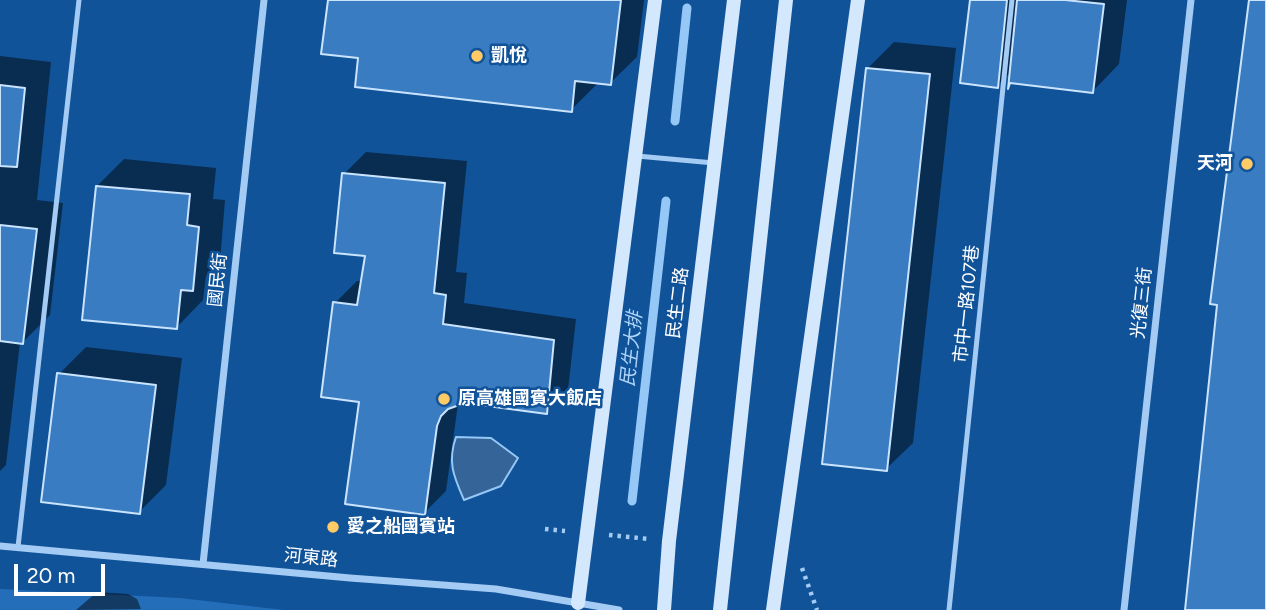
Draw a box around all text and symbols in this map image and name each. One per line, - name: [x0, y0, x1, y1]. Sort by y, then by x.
- place label: 凱悅: [491, 45, 527, 67]
- marker: 凱悅: [469, 48, 485, 64]
- place label: 天河: [1197, 153, 1233, 175]
- marker: 天河: [1239, 156, 1255, 172]
- street label: 市中一路107巷: [950, 244, 984, 364]
- street label: 國民街: [204, 252, 232, 308]
- street label: 民生二路: [663, 266, 693, 340]
- street label: 光復三街: [1127, 266, 1157, 340]
- water label: 民生大排: [617, 310, 647, 388]
- place label: 原高雄國賓大飯店: [458, 388, 602, 410]
- marker: 原高雄國賓大飯店: [436, 391, 452, 407]
- place label: 愛之船國賓站: [347, 516, 455, 538]
- marker: 愛之船國賓站: [325, 519, 341, 535]
- street label: 河東路: [283, 544, 339, 572]
- scale bar: [18, 550, 108, 594]
- text: 20 m: [27, 563, 75, 588]

